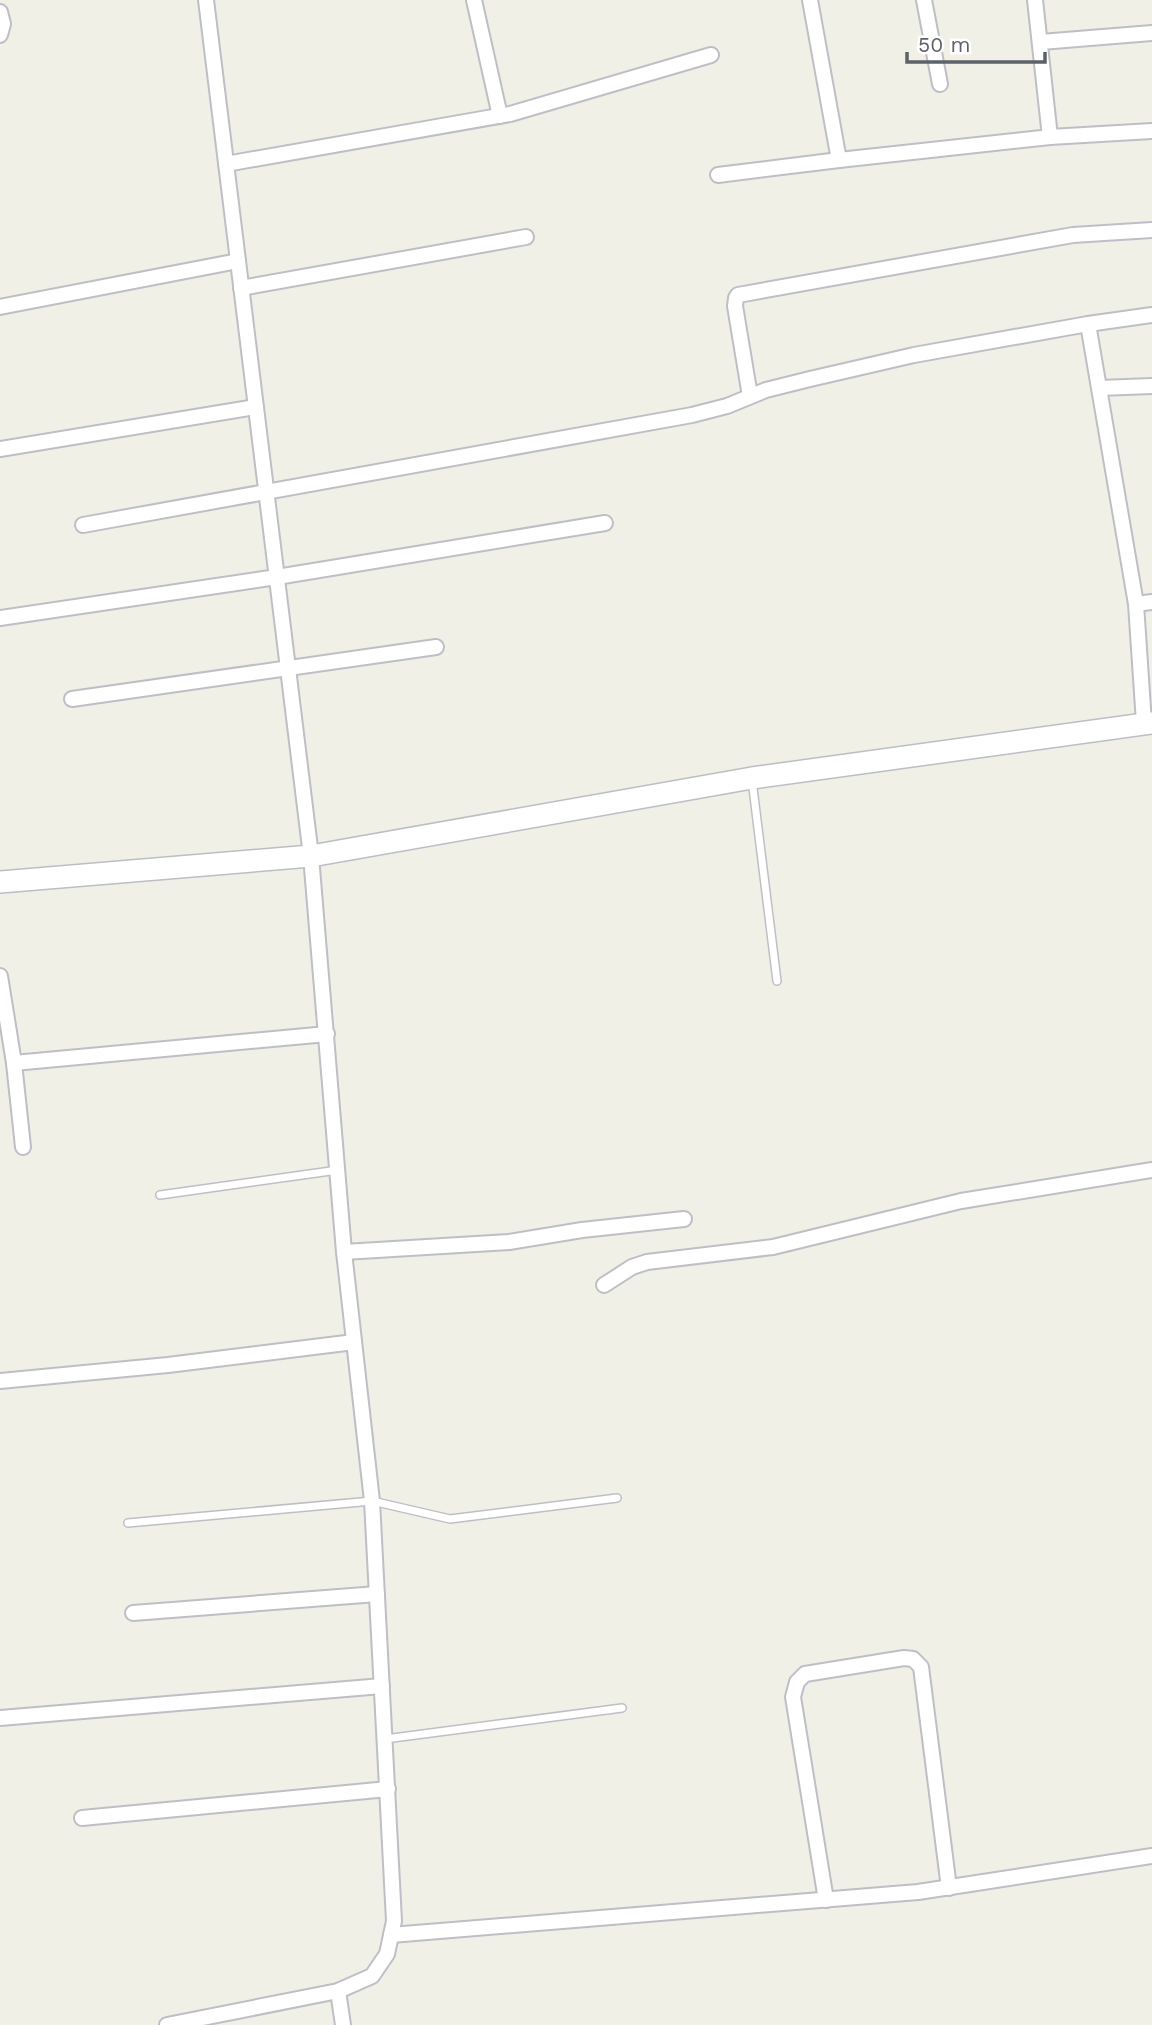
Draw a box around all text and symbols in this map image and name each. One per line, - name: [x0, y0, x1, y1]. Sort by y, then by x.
- scale bar: [907, 21, 1045, 65]
- text: 50 m: [918, 32, 970, 57]

